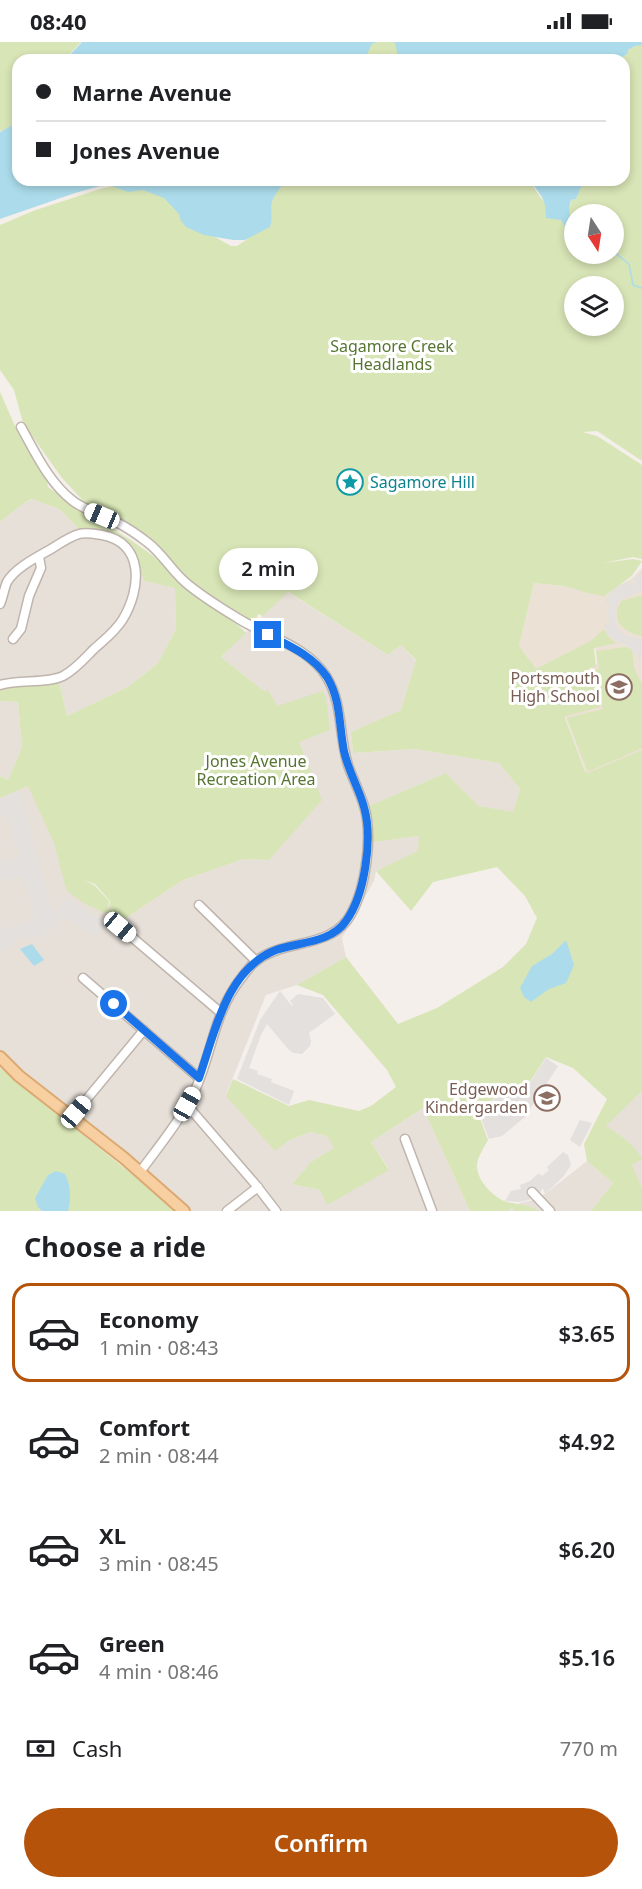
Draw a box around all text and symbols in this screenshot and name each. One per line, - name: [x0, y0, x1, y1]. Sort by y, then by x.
- text: 08:40: [30, 6, 87, 36]
- text: Marne Avenue: [72, 77, 232, 107]
- text: Jones Avenue: [72, 135, 220, 165]
- north arrow: [564, 204, 624, 264]
- map controls: [564, 204, 624, 336]
- button: layers: [564, 276, 624, 336]
- park label: Sagamore Creek Headlands: [330, 335, 454, 375]
- place icon: Sagamore Hill: [335, 467, 365, 497]
- place label: Sagamore Hill: [370, 471, 475, 493]
- car: [82, 501, 122, 531]
- callout: 2 min: [218, 548, 318, 590]
- text: 2 min: [241, 555, 296, 582]
- route end: [254, 621, 281, 648]
- place label: Portsmouth High School: [510, 667, 600, 707]
- school or university icon: Portsmouth High School: [604, 672, 634, 702]
- park label: Jones Avenue Recreation Area: [196, 750, 316, 790]
- car: [100, 909, 140, 945]
- route start: [100, 990, 127, 1017]
- place label: Edgewood Kindergarden: [425, 1078, 528, 1118]
- school or university icon: Edgewood Kindergarden: [532, 1083, 562, 1113]
- car: [170, 1084, 204, 1124]
- car: [58, 1092, 94, 1132]
- text: Choose a ride: [24, 1228, 206, 1265]
- text: Economy: [99, 1304, 198, 1334]
- icon: car: [27, 1306, 81, 1360]
- text: $3.65: [559, 1318, 615, 1348]
- text: 1 min · 08:43: [99, 1334, 219, 1361]
- text: Comfort: [99, 1412, 190, 1442]
- icon: car: [27, 1414, 81, 1468]
- text: $4.92: [559, 1426, 615, 1456]
- text: 2 min · 08:44: [99, 1442, 219, 1469]
- text: XL: [99, 1520, 126, 1550]
- icon: car: [27, 1522, 81, 1576]
- text: $6.20: [559, 1534, 615, 1564]
- text: 3 min · 08:45: [99, 1550, 219, 1577]
- text: Green: [99, 1628, 165, 1658]
- icon: car: [27, 1630, 81, 1684]
- text: $5.16: [559, 1642, 615, 1672]
- text: 4 min · 08:46: [99, 1658, 219, 1685]
- icon: cash: [24, 1732, 57, 1765]
- text: Cash: [72, 1733, 122, 1763]
- text: 770 m: [560, 1735, 618, 1762]
- button: Confirm: [24, 1808, 618, 1877]

